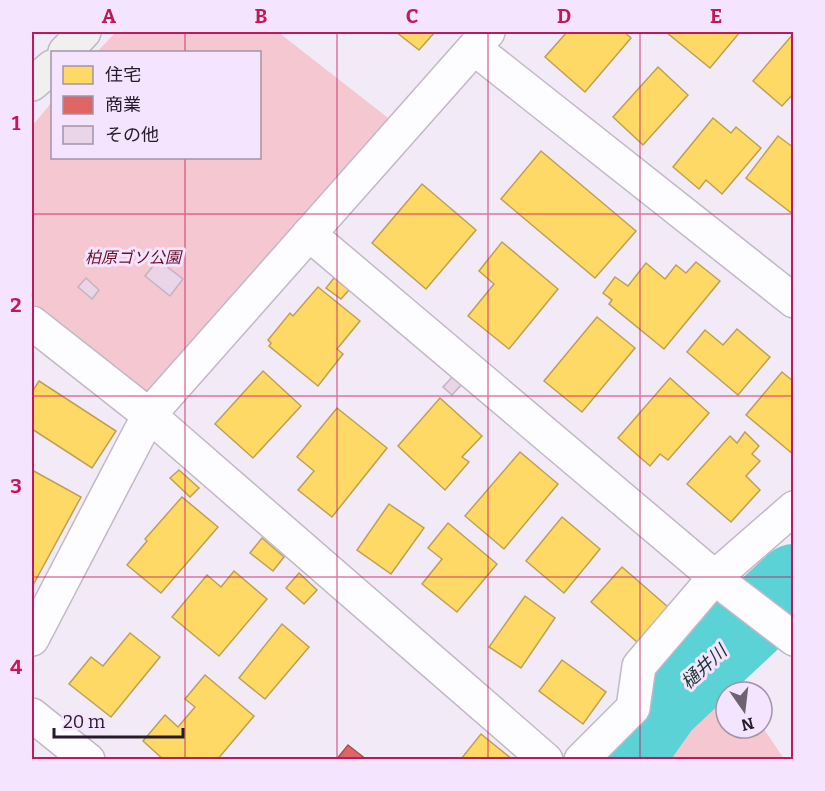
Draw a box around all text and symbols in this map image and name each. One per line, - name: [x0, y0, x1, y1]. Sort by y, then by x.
- text: A: [102, 4, 117, 28]
- text: B: [255, 4, 268, 28]
- text: C: [406, 4, 418, 28]
- text: D: [557, 4, 571, 28]
- text: E: [710, 4, 722, 28]
- legend: [51, 51, 261, 159]
- text: 住宅: [105, 64, 141, 86]
- text: 商業: [105, 94, 141, 116]
- text: 1: [12, 111, 21, 135]
- text: その他: [105, 124, 159, 146]
- park label: 柏原ゴソ公園: [85, 248, 183, 267]
- text: 2: [10, 293, 22, 317]
- text: 3: [10, 474, 22, 498]
- water label: 樋井川: [677, 639, 733, 693]
- text: 4: [10, 655, 22, 679]
- north arrow: [714, 680, 774, 740]
- scale bar: [54, 701, 183, 739]
- text: 20 m: [63, 711, 105, 733]
- text: N: [739, 713, 756, 735]

